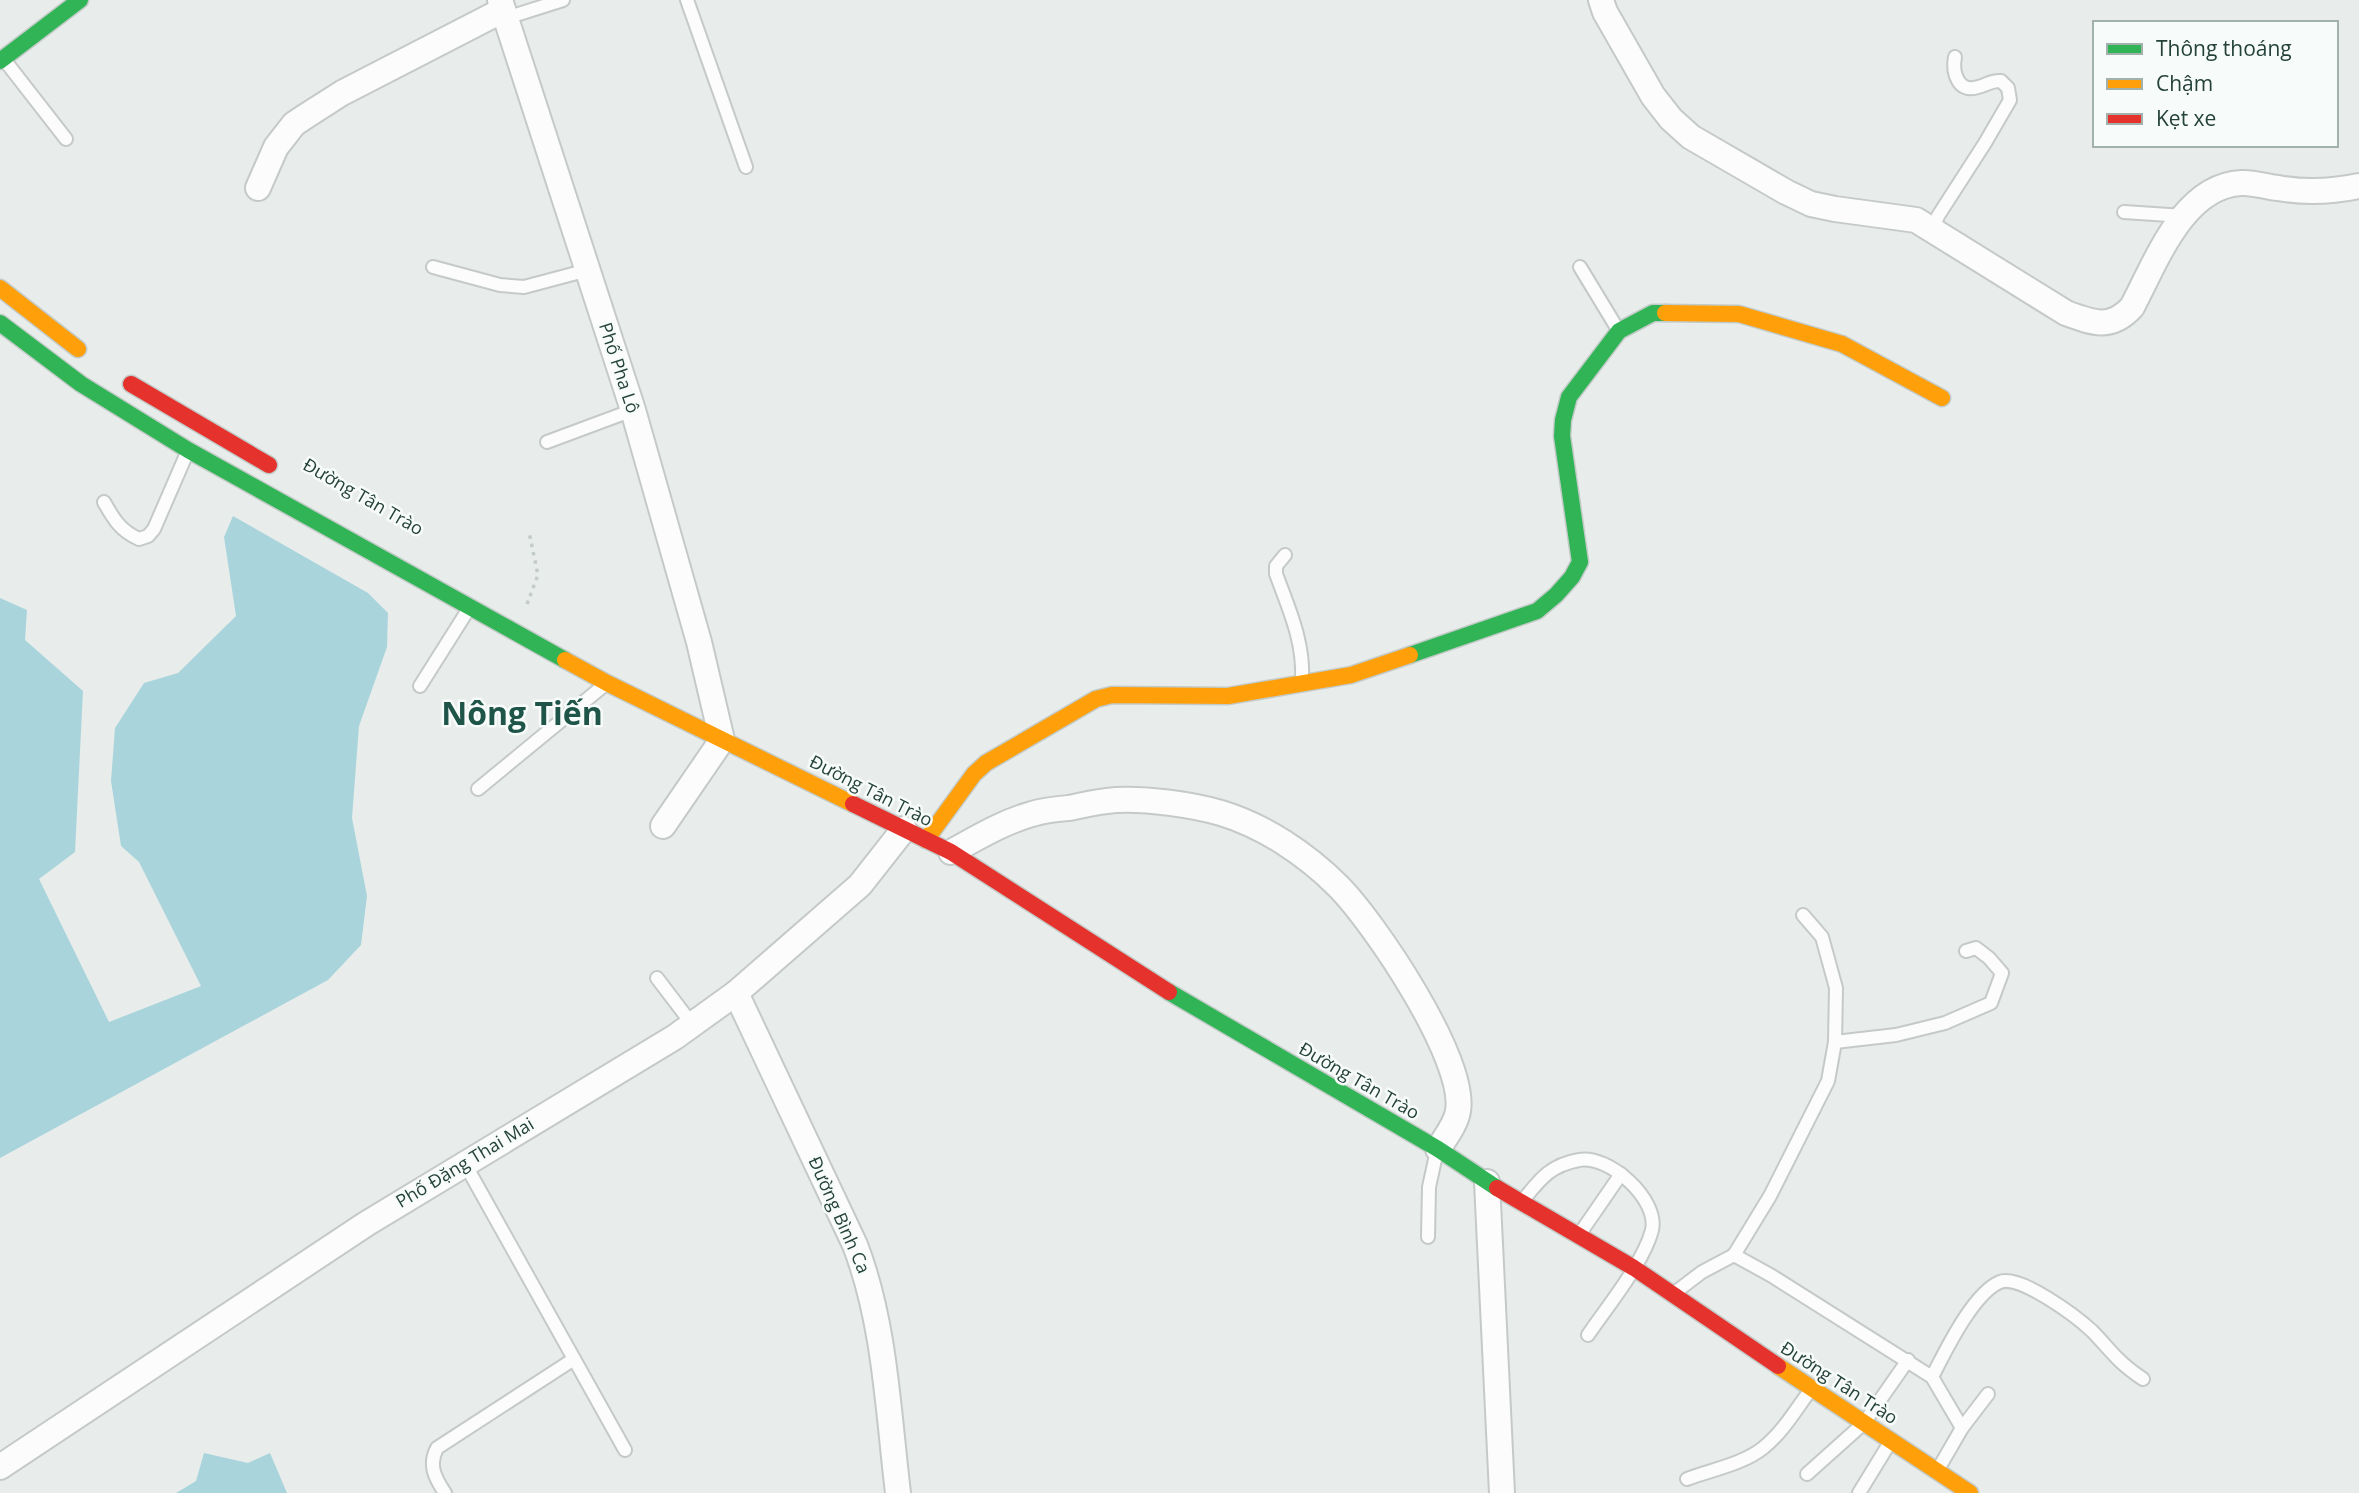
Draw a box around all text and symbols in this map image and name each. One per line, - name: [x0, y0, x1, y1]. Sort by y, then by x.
- legend: [2093, 21, 2338, 147]
- text: Thông thoáng: [2156, 34, 2292, 62]
- text: Chậm: [2156, 69, 2213, 97]
- text: Kẹt xe: [2156, 104, 2216, 132]
- street label: Phố Pha Lô: [594, 319, 646, 416]
- street label: Đường Tân Trào: [299, 452, 428, 540]
- district label: Nông Tiến: [441, 691, 603, 734]
- street label: Đường Tân Trào: [806, 749, 937, 831]
- street label: Đường Tân Trào: [1295, 1036, 1424, 1124]
- street label: Phố Đặng Thai Mai: [391, 1111, 538, 1213]
- street label: Đường Bình Ca: [803, 1152, 876, 1277]
- street label: Đường Tân Trào: [1776, 1335, 1903, 1429]

